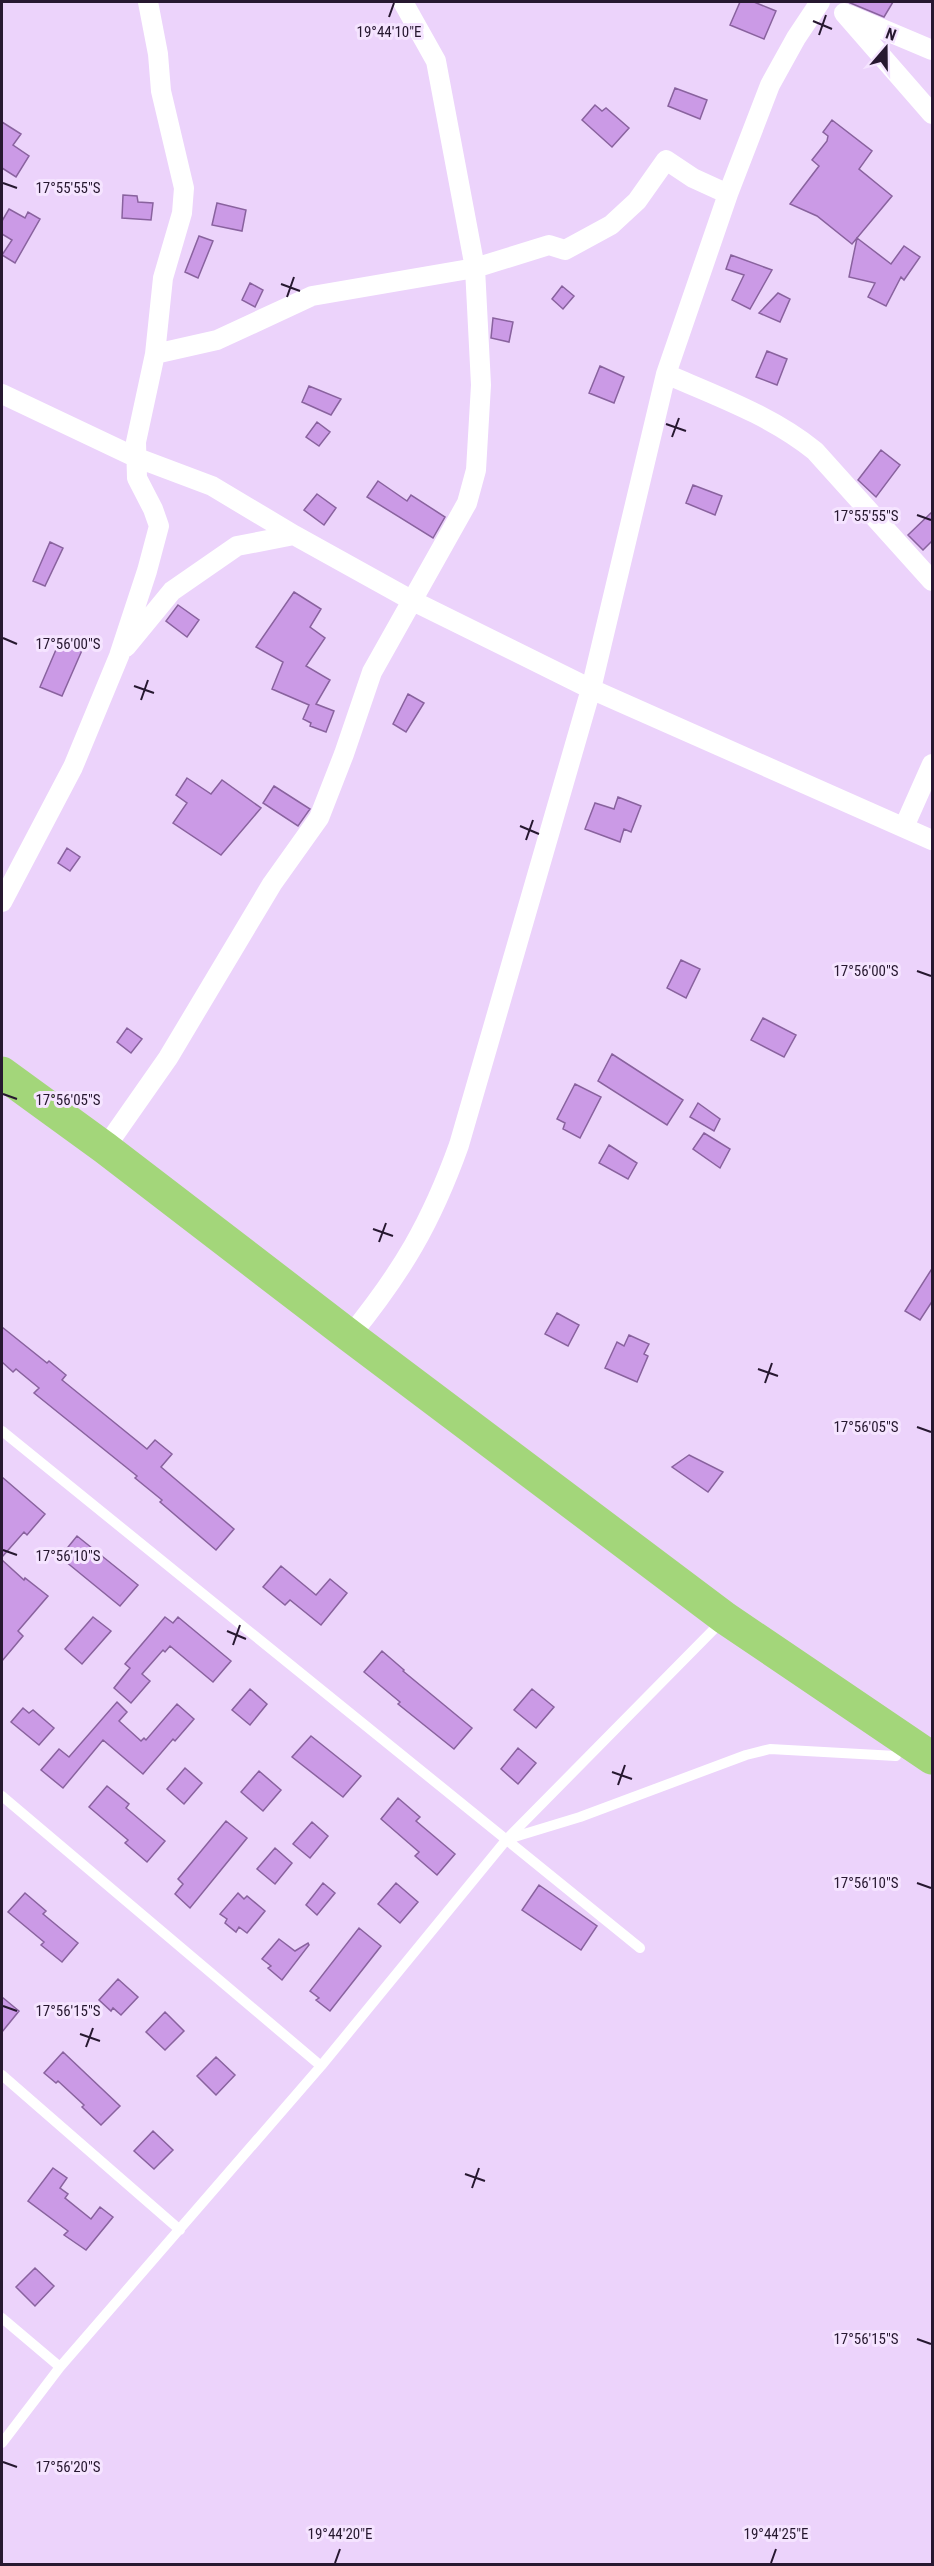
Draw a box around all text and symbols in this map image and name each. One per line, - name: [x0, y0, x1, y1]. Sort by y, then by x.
- north arrow: [856, 18, 916, 78]
- text: 19°44'10"E: [357, 23, 421, 41]
- text: N: [883, 24, 899, 45]
- text: 17°55'55"S: [35, 179, 101, 197]
- text: 17°55'55"S: [833, 507, 899, 525]
- text: 17°56'00"S: [35, 635, 101, 653]
- text: 17°56'00"S: [833, 962, 899, 980]
- text: 17°56'05"S: [35, 1091, 101, 1109]
- text: 17°56'05"S: [833, 1418, 899, 1436]
- text: 17°56'10"S: [35, 1547, 101, 1565]
- text: 17°56'10"S: [833, 1874, 899, 1892]
- text: 17°56'15"S: [35, 2002, 101, 2020]
- text: 17°56'15"S: [833, 2330, 899, 2348]
- text: 17°56'20"S: [35, 2458, 101, 2476]
- text: 19°44'20"E: [308, 2525, 372, 2543]
- text: 19°44'25"E: [744, 2525, 808, 2543]

